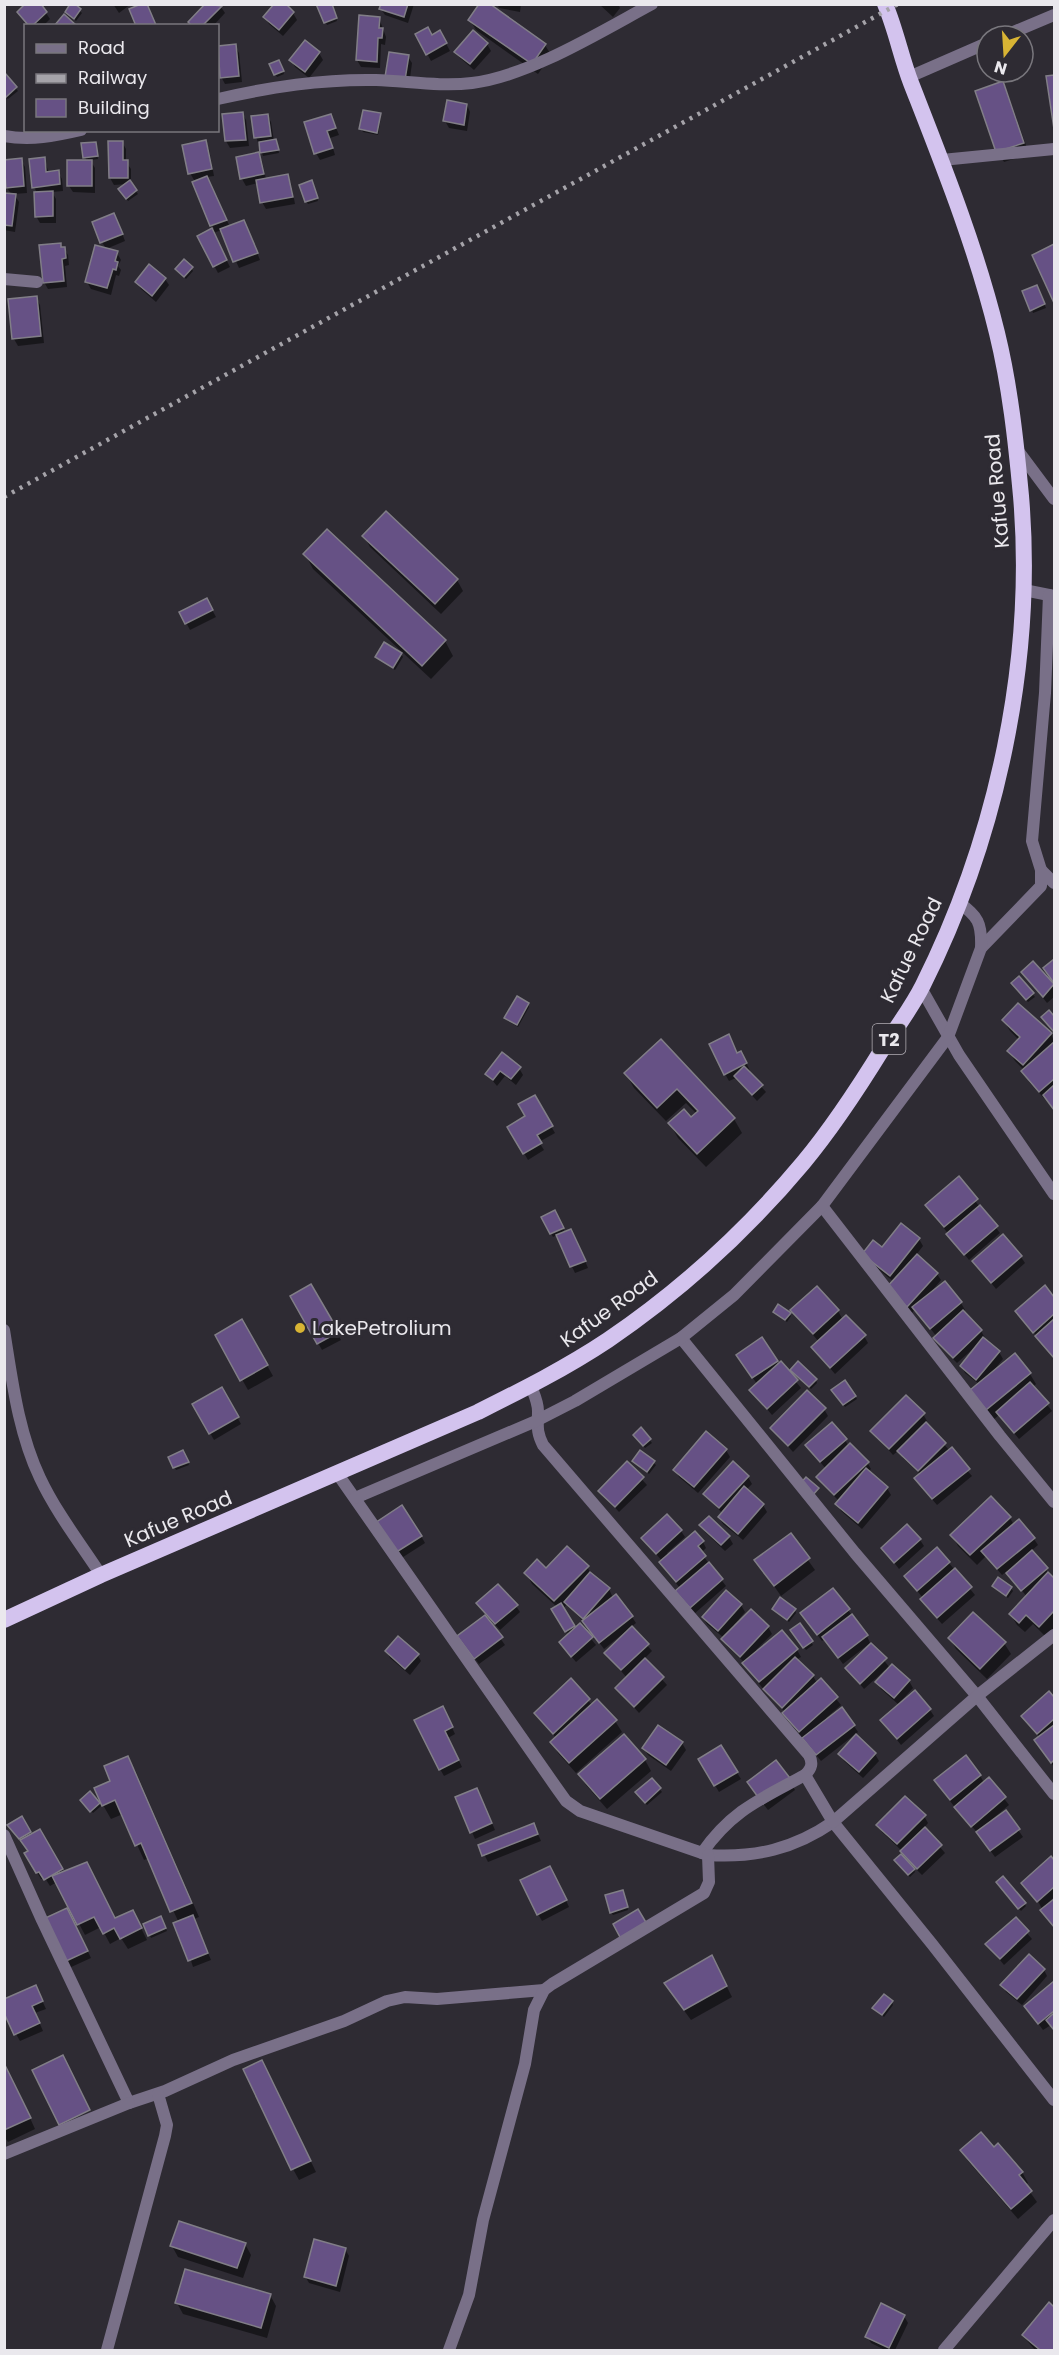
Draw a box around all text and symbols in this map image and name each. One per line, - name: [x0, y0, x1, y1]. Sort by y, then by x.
- legend: [24, 24, 219, 132]
- north arrow: [975, 24, 1035, 84]
- text: Road: [78, 35, 125, 60]
- text: N: [992, 55, 1010, 81]
- text: Railway: [78, 65, 147, 90]
- text: Building: [78, 95, 150, 120]
- street label: Kafue Road: [978, 433, 1016, 549]
- street label: Kafue Road: [873, 892, 949, 1008]
- road number: T2: [872, 1024, 906, 1054]
- street label: Kafue Road: [554, 1264, 664, 1354]
- place label: LakePetrolium: [312, 1314, 452, 1342]
- marker: LakePetrolium: [293, 1321, 307, 1335]
- street label: Kafue Road: [120, 1484, 236, 1554]

